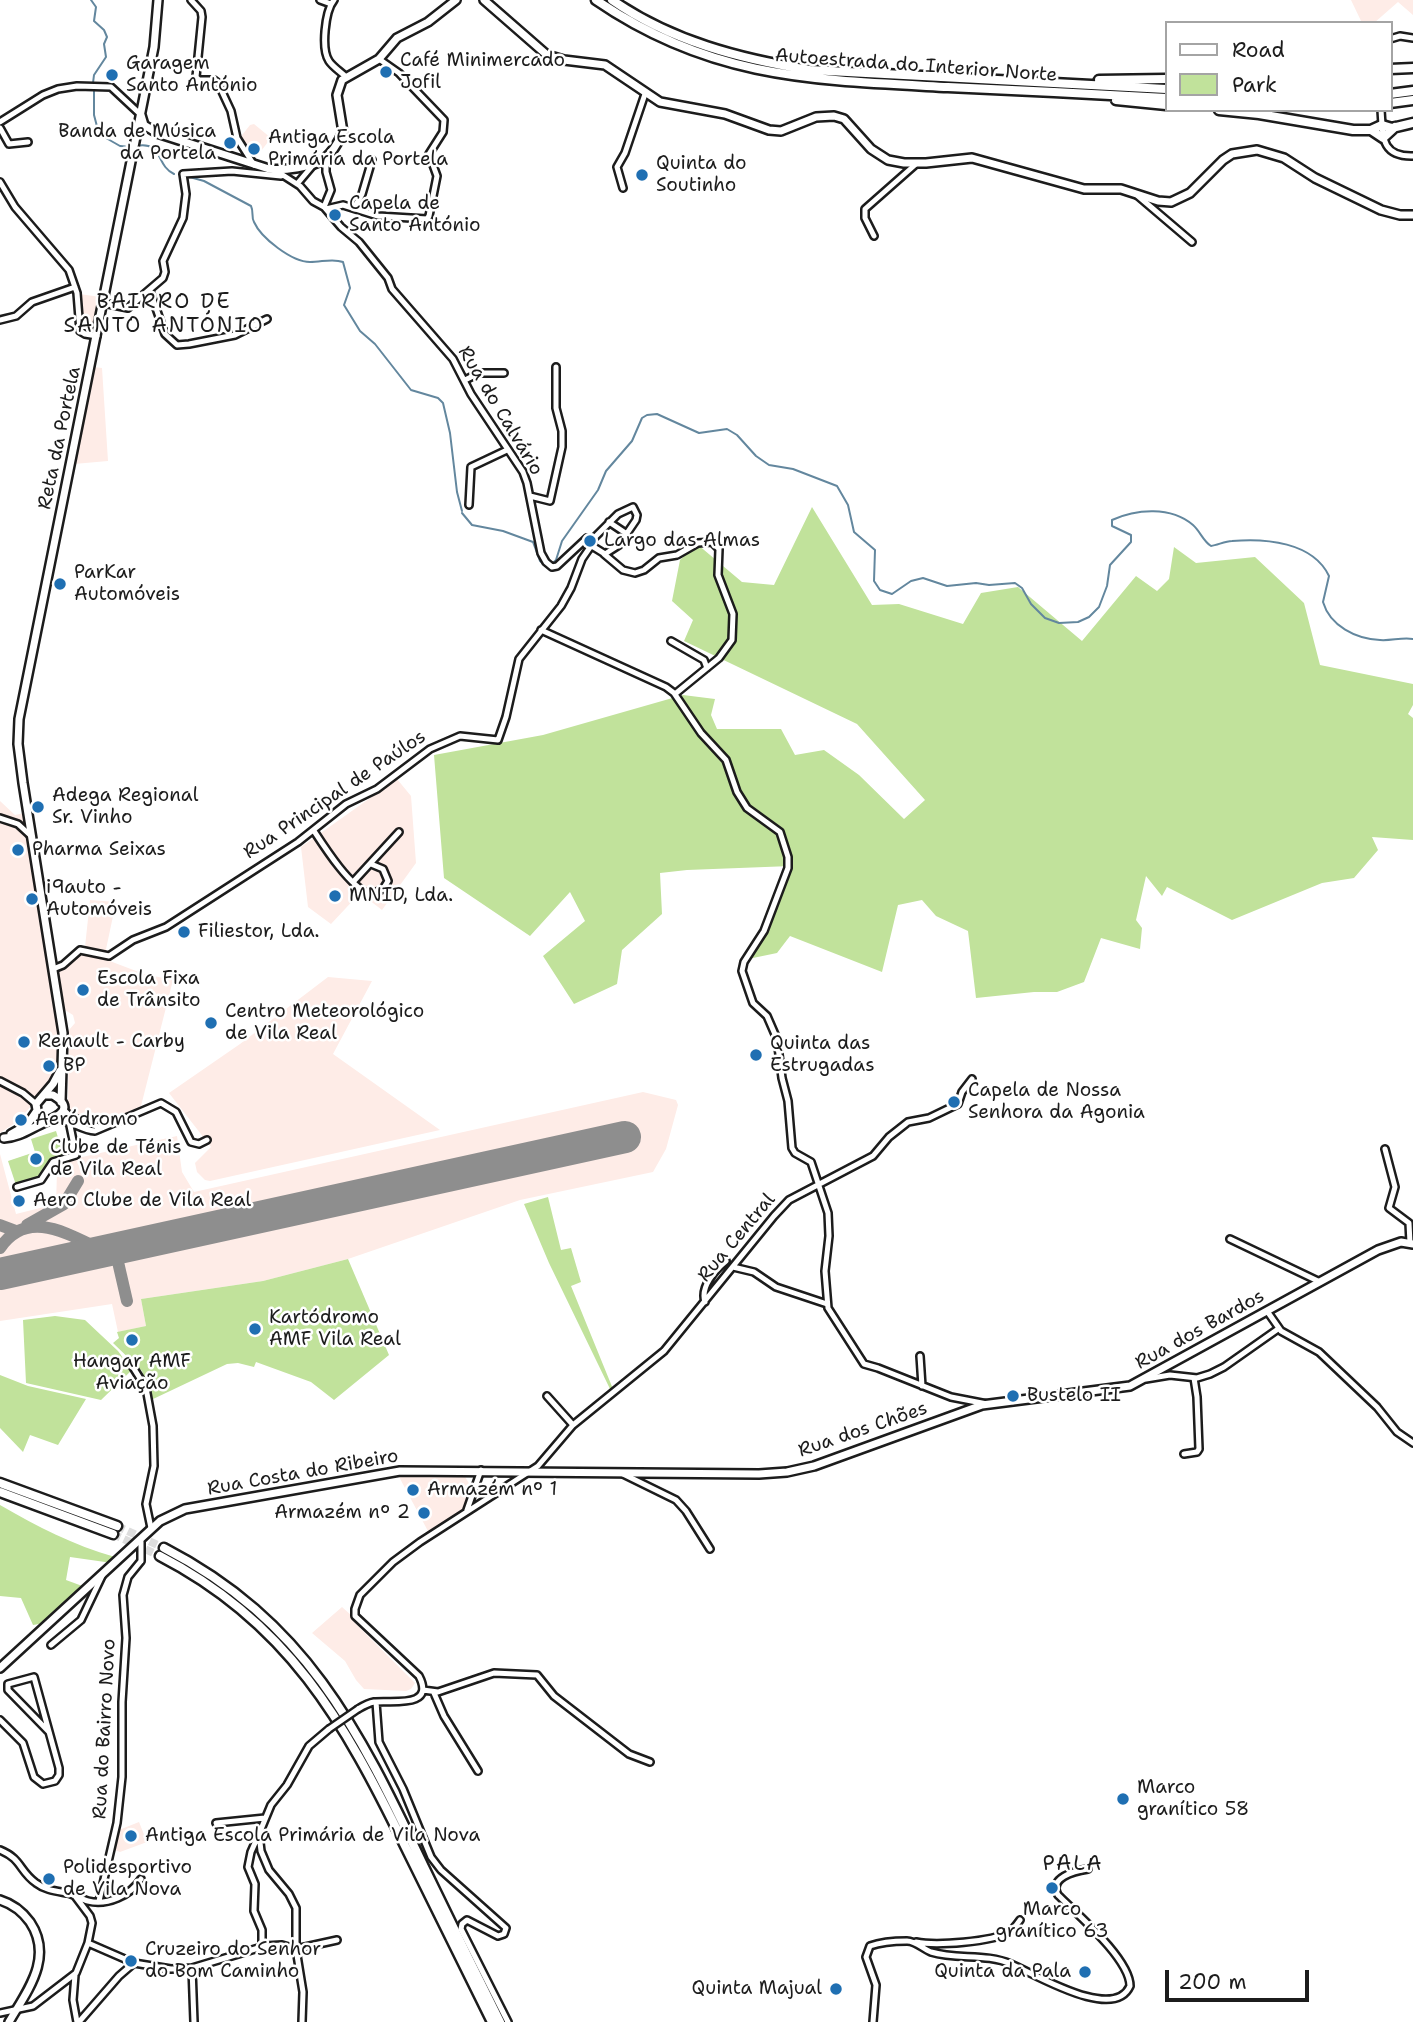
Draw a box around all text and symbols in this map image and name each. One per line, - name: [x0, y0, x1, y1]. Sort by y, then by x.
- legend: [1164, 21, 1392, 112]
- text: Road: [1232, 36, 1285, 64]
- street label: Autoestrada do Interior Norte: [774, 45, 1058, 87]
- place label: Café Minimercado Jofil: [400, 50, 565, 94]
- place label: Garagem Santo António: [126, 53, 257, 97]
- marker: Café Minimercado Jofil: [378, 64, 394, 80]
- marker: Garagem Santo António: [104, 67, 120, 83]
- text: Park: [1232, 71, 1277, 99]
- place label: Banda de Música da Portela: [58, 121, 216, 165]
- place label: Antiga Escola Primária da Portela: [268, 127, 448, 171]
- marker: Banda de Música da Portela: [222, 135, 238, 151]
- marker: Antiga Escola Primária da Portela: [246, 141, 262, 157]
- place label: Quinta do Soutinho: [656, 153, 747, 197]
- marker: Quinta do Soutinho: [634, 167, 650, 183]
- place label: Capela de Santo António: [349, 193, 480, 237]
- marker: Capela de Santo António: [327, 207, 343, 223]
- district label: BAIRRO DE SANTO ANTÓNIO: [65, 290, 263, 340]
- street label: Rua do Calvário: [453, 342, 547, 480]
- street label: Reta da Portela: [34, 364, 86, 512]
- place label: Largo das Almas: [604, 530, 760, 552]
- marker: Largo das Almas: [582, 533, 598, 549]
- place label: ParKar Automóveis: [74, 562, 180, 606]
- marker: ParKar Automóveis: [52, 576, 68, 592]
- street label: Rua Principal de Paúlos: [240, 726, 430, 864]
- place label: Adega Regional Sr. Vinho: [52, 785, 198, 829]
- marker: Adega Regional Sr. Vinho: [30, 799, 46, 815]
- place label: Pharma Seixas: [32, 839, 166, 861]
- marker: Pharma Seixas: [10, 842, 26, 858]
- place label: i9auto - Automóveis: [46, 877, 152, 921]
- place label: MNID, Lda.: [349, 885, 453, 907]
- marker: MNID, Lda.: [327, 888, 343, 904]
- marker: i9auto - Automóveis: [24, 891, 40, 907]
- place label: Filiestor, Lda.: [198, 921, 319, 943]
- marker: Filiestor, Lda.: [176, 924, 192, 940]
- place label: Escola Fixa de Trânsito: [97, 968, 201, 1012]
- marker: Escola Fixa de Trânsito: [75, 982, 91, 998]
- place label: Centro Meteorológico de Vila Real: [225, 1001, 424, 1045]
- marker: Centro Meteorológico de Vila Real: [203, 1015, 219, 1031]
- place label: Renault - Carby: [38, 1031, 185, 1053]
- place label: Quinta das Estrugadas: [770, 1033, 875, 1077]
- marker: Renault - Carby: [16, 1034, 32, 1050]
- marker: Quinta das Estrugadas: [748, 1047, 764, 1063]
- place label: BP: [63, 1055, 85, 1077]
- marker: BP: [41, 1058, 57, 1074]
- place label: Capela de Nossa Senhora da Agonia: [968, 1080, 1145, 1124]
- marker: Capela de Nossa Senhora da Agonia: [946, 1094, 962, 1110]
- place label: Aeródromo: [35, 1109, 138, 1131]
- marker: Aeródromo: [13, 1112, 29, 1128]
- place label: Clube de Ténis de Vila Real: [50, 1137, 182, 1181]
- marker: Clube de Ténis de Vila Real: [28, 1151, 44, 1167]
- street label: Rua Central: [693, 1189, 781, 1287]
- place label: Aero Clube de Vila Real: [33, 1190, 251, 1212]
- marker: Aero Clube de Vila Real: [11, 1193, 27, 1209]
- street label: Rua dos Bardos: [1132, 1285, 1268, 1375]
- place label: Kartódromo AMF Vila Real: [269, 1307, 401, 1351]
- marker: Kartódromo AMF Vila Real: [247, 1321, 263, 1337]
- marker: Hangar AMF Aviação: [124, 1332, 140, 1348]
- place label: Hangar AMF Aviação: [73, 1351, 191, 1395]
- place label: Bustelo II: [1027, 1385, 1121, 1407]
- marker: Bustelo II: [1005, 1388, 1021, 1404]
- street label: Rua dos Chões: [795, 1397, 931, 1463]
- street label: Rua Costa do Ribeiro: [206, 1445, 400, 1501]
- place label: Armazém nº 1: [427, 1479, 557, 1501]
- marker: Armazém nº 1: [405, 1482, 421, 1498]
- place label: Armazém nº 2: [274, 1502, 410, 1524]
- marker: Armazém nº 2: [416, 1505, 432, 1521]
- street label: Rua do Bairro Novo: [89, 1638, 121, 1820]
- place label: Marco granítico 58: [1137, 1777, 1249, 1821]
- marker: Marco granítico 58: [1115, 1791, 1131, 1807]
- place label: Antiga Escola Primária de Vila Nova: [145, 1825, 480, 1847]
- marker: Antiga Escola Primária de Vila Nova: [123, 1828, 139, 1844]
- district label: PALA: [1043, 1852, 1103, 1878]
- place label: Polidesportivo de Vila Nova: [63, 1857, 192, 1901]
- marker: Polidesportivo de Vila Nova: [41, 1871, 57, 1887]
- marker: Marco granítico 63: [1044, 1880, 1060, 1896]
- place label: Marco granítico 63: [995, 1899, 1109, 1943]
- place label: Cruzeiro do Senhor do Bom Caminho: [145, 1939, 321, 1983]
- marker: Cruzeiro do Senhor do Bom Caminho: [123, 1953, 139, 1969]
- scale bar: [1168, 1955, 1312, 1999]
- place label: Quinta da Pala: [934, 1961, 1071, 1983]
- marker: Quinta da Pala: [1077, 1964, 1093, 1980]
- text: 200 m: [1178, 1968, 1247, 1996]
- place label: Quinta Majual: [692, 1978, 822, 2000]
- marker: Quinta Majual: [828, 1981, 844, 1997]

